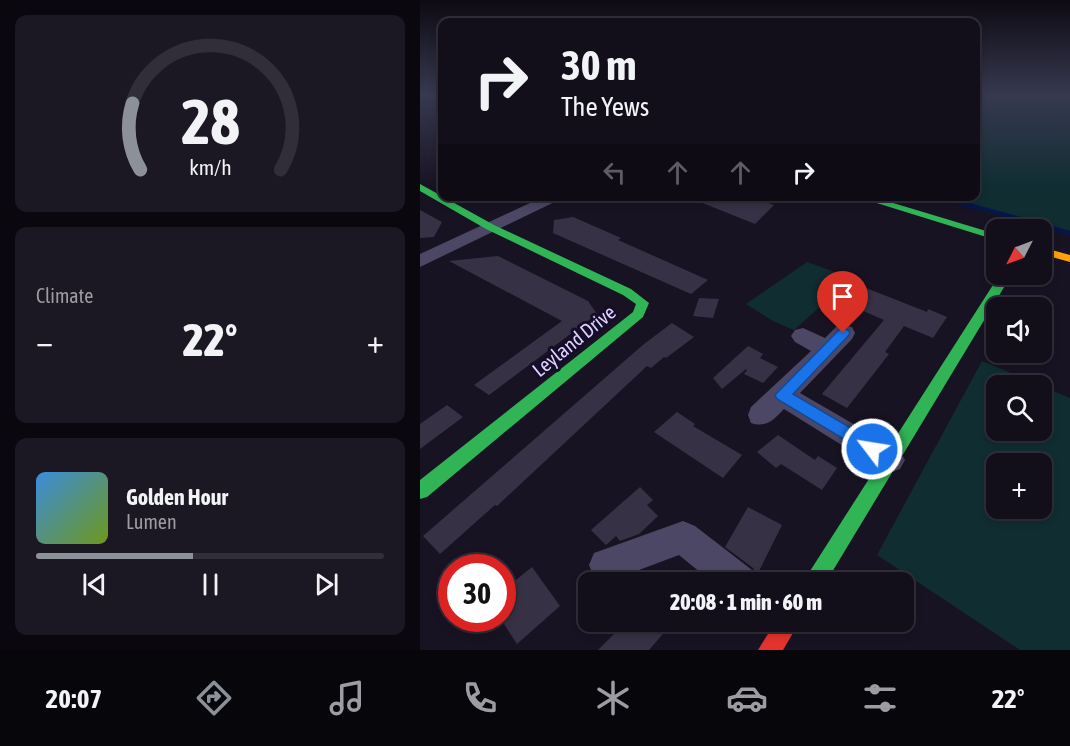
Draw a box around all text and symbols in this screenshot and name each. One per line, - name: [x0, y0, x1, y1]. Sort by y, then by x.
- text: 30 m: [561, 41, 636, 89]
- icon: right: [462, 42, 540, 120]
- text: 28: [181, 87, 239, 158]
- text: The Yews: [561, 91, 649, 122]
- text: km/h: [189, 156, 231, 181]
- icon: left: [598, 156, 631, 189]
- icon: ahead: [661, 156, 694, 189]
- icon: ahead: [724, 156, 757, 189]
- icon: right: [787, 156, 820, 189]
- north arrow: [986, 219, 1052, 285]
- map controls: [986, 219, 1052, 519]
- pin: [817, 271, 868, 333]
- icon: arrive: [826, 280, 859, 313]
- text: Climate: [36, 284, 93, 307]
- button: sound: [986, 297, 1052, 363]
- street label: Leyland Drive: [528, 300, 620, 381]
- text: 22°: [183, 314, 237, 366]
- text: −: [36, 322, 53, 360]
- text: +: [367, 322, 384, 360]
- button: search: [986, 375, 1052, 441]
- position arrow: [840, 417, 904, 481]
- button: +: [986, 453, 1052, 519]
- text: Golden Hour: [126, 484, 228, 510]
- text: Lumen: [126, 510, 177, 533]
- speed limit sign: 30: [438, 554, 516, 632]
- icon: previous: [78, 568, 111, 601]
- icon: pause: [194, 568, 227, 601]
- icon: next: [310, 568, 343, 601]
- text: 20:08 · 1 min · 60 m: [670, 589, 822, 615]
- icon: directions: [193, 677, 235, 719]
- icon: music: [326, 677, 368, 719]
- icon: phone: [459, 677, 501, 719]
- icon: climate: [592, 677, 634, 719]
- icon: car: [726, 677, 768, 719]
- icon: filters: [859, 677, 901, 719]
- text: 20:07: [46, 683, 102, 714]
- text: 22°: [992, 683, 1024, 714]

